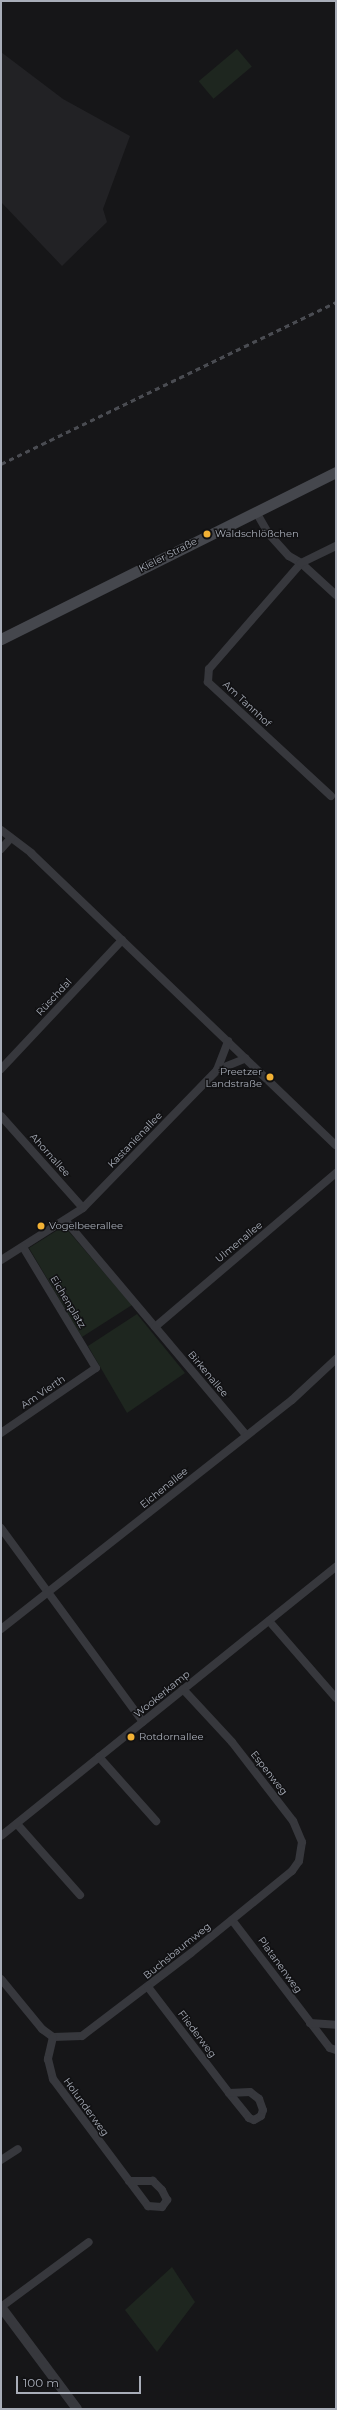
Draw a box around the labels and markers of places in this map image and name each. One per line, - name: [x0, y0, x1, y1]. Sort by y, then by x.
- place label: Waldschlößchen: [215, 528, 299, 540]
- marker: Waldschlößchen: [202, 529, 212, 539]
- place label: Preetzer Landstraße: [206, 1065, 262, 1088]
- marker: Preetzer Landstraße: [265, 1072, 275, 1082]
- place label: Vogelbeerallee: [49, 1220, 123, 1232]
- marker: Vogelbeerallee: [36, 1221, 46, 1231]
- place label: Rotdornallee: [139, 1731, 203, 1743]
- marker: Rotdornallee: [126, 1732, 136, 1742]

